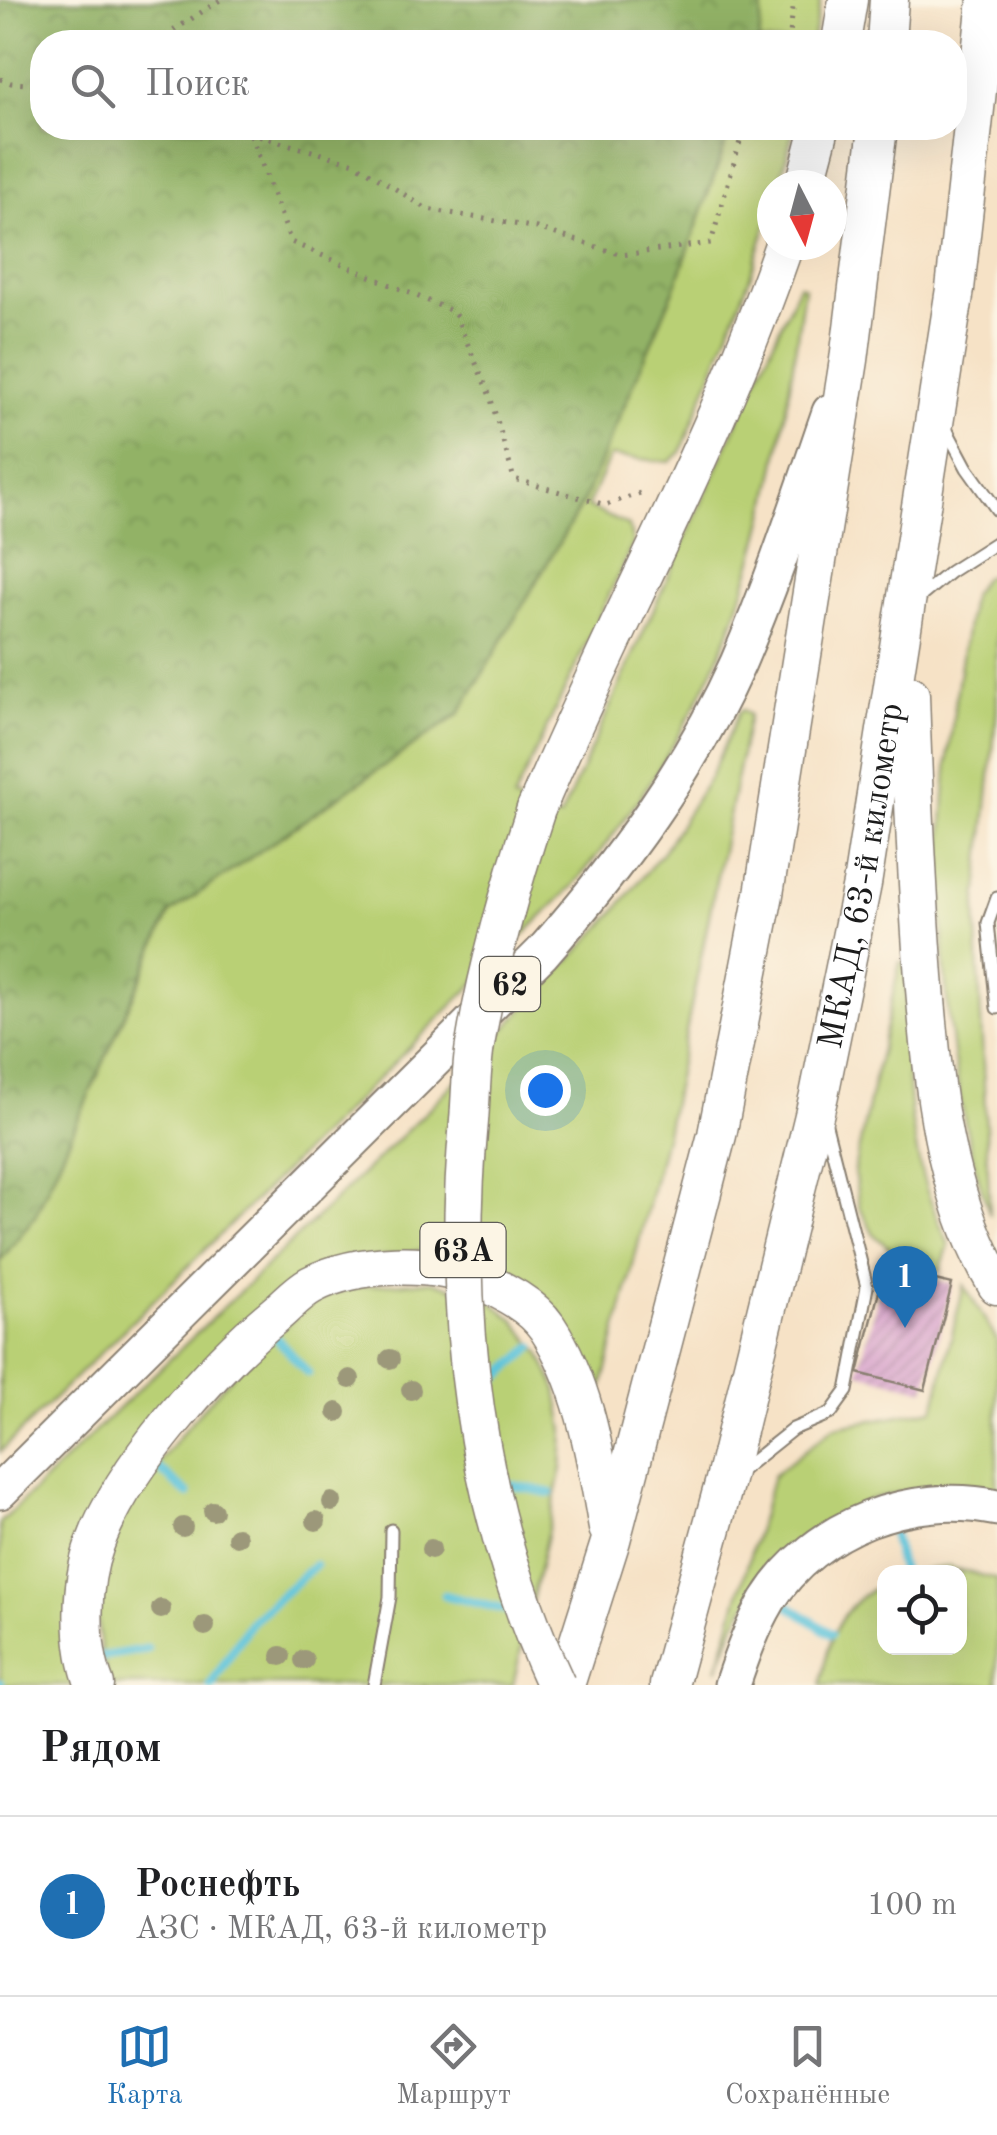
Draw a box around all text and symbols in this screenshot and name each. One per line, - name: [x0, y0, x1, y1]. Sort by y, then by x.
- search box: [30, 30, 967, 140]
- icon: search: [65, 58, 120, 113]
- text: Поиск: [145, 66, 250, 104]
- north arrow: [757, 170, 847, 260]
- street label: МКАД, 63-й километр: [814, 701, 910, 1052]
- road number: 62: [480, 957, 540, 1011]
- your location: [520, 1065, 571, 1116]
- road number: 63A: [420, 1223, 506, 1277]
- pin: 1: [872, 1246, 938, 1328]
- map controls: [877, 1565, 967, 1655]
- button: locate: [877, 1565, 967, 1655]
- text: Рядом: [40, 1729, 162, 1771]
- text: Роснефть: [135, 1867, 300, 1905]
- text: 1: [63, 1890, 82, 1922]
- text: 100 m: [867, 1890, 957, 1922]
- text: АЗС · МКАД, 63-й километр: [135, 1914, 547, 1946]
- tab: Карта: [107, 2019, 183, 2114]
- tab: Маршрут: [396, 2019, 511, 2114]
- tab: Сохранённые: [725, 2019, 890, 2114]

